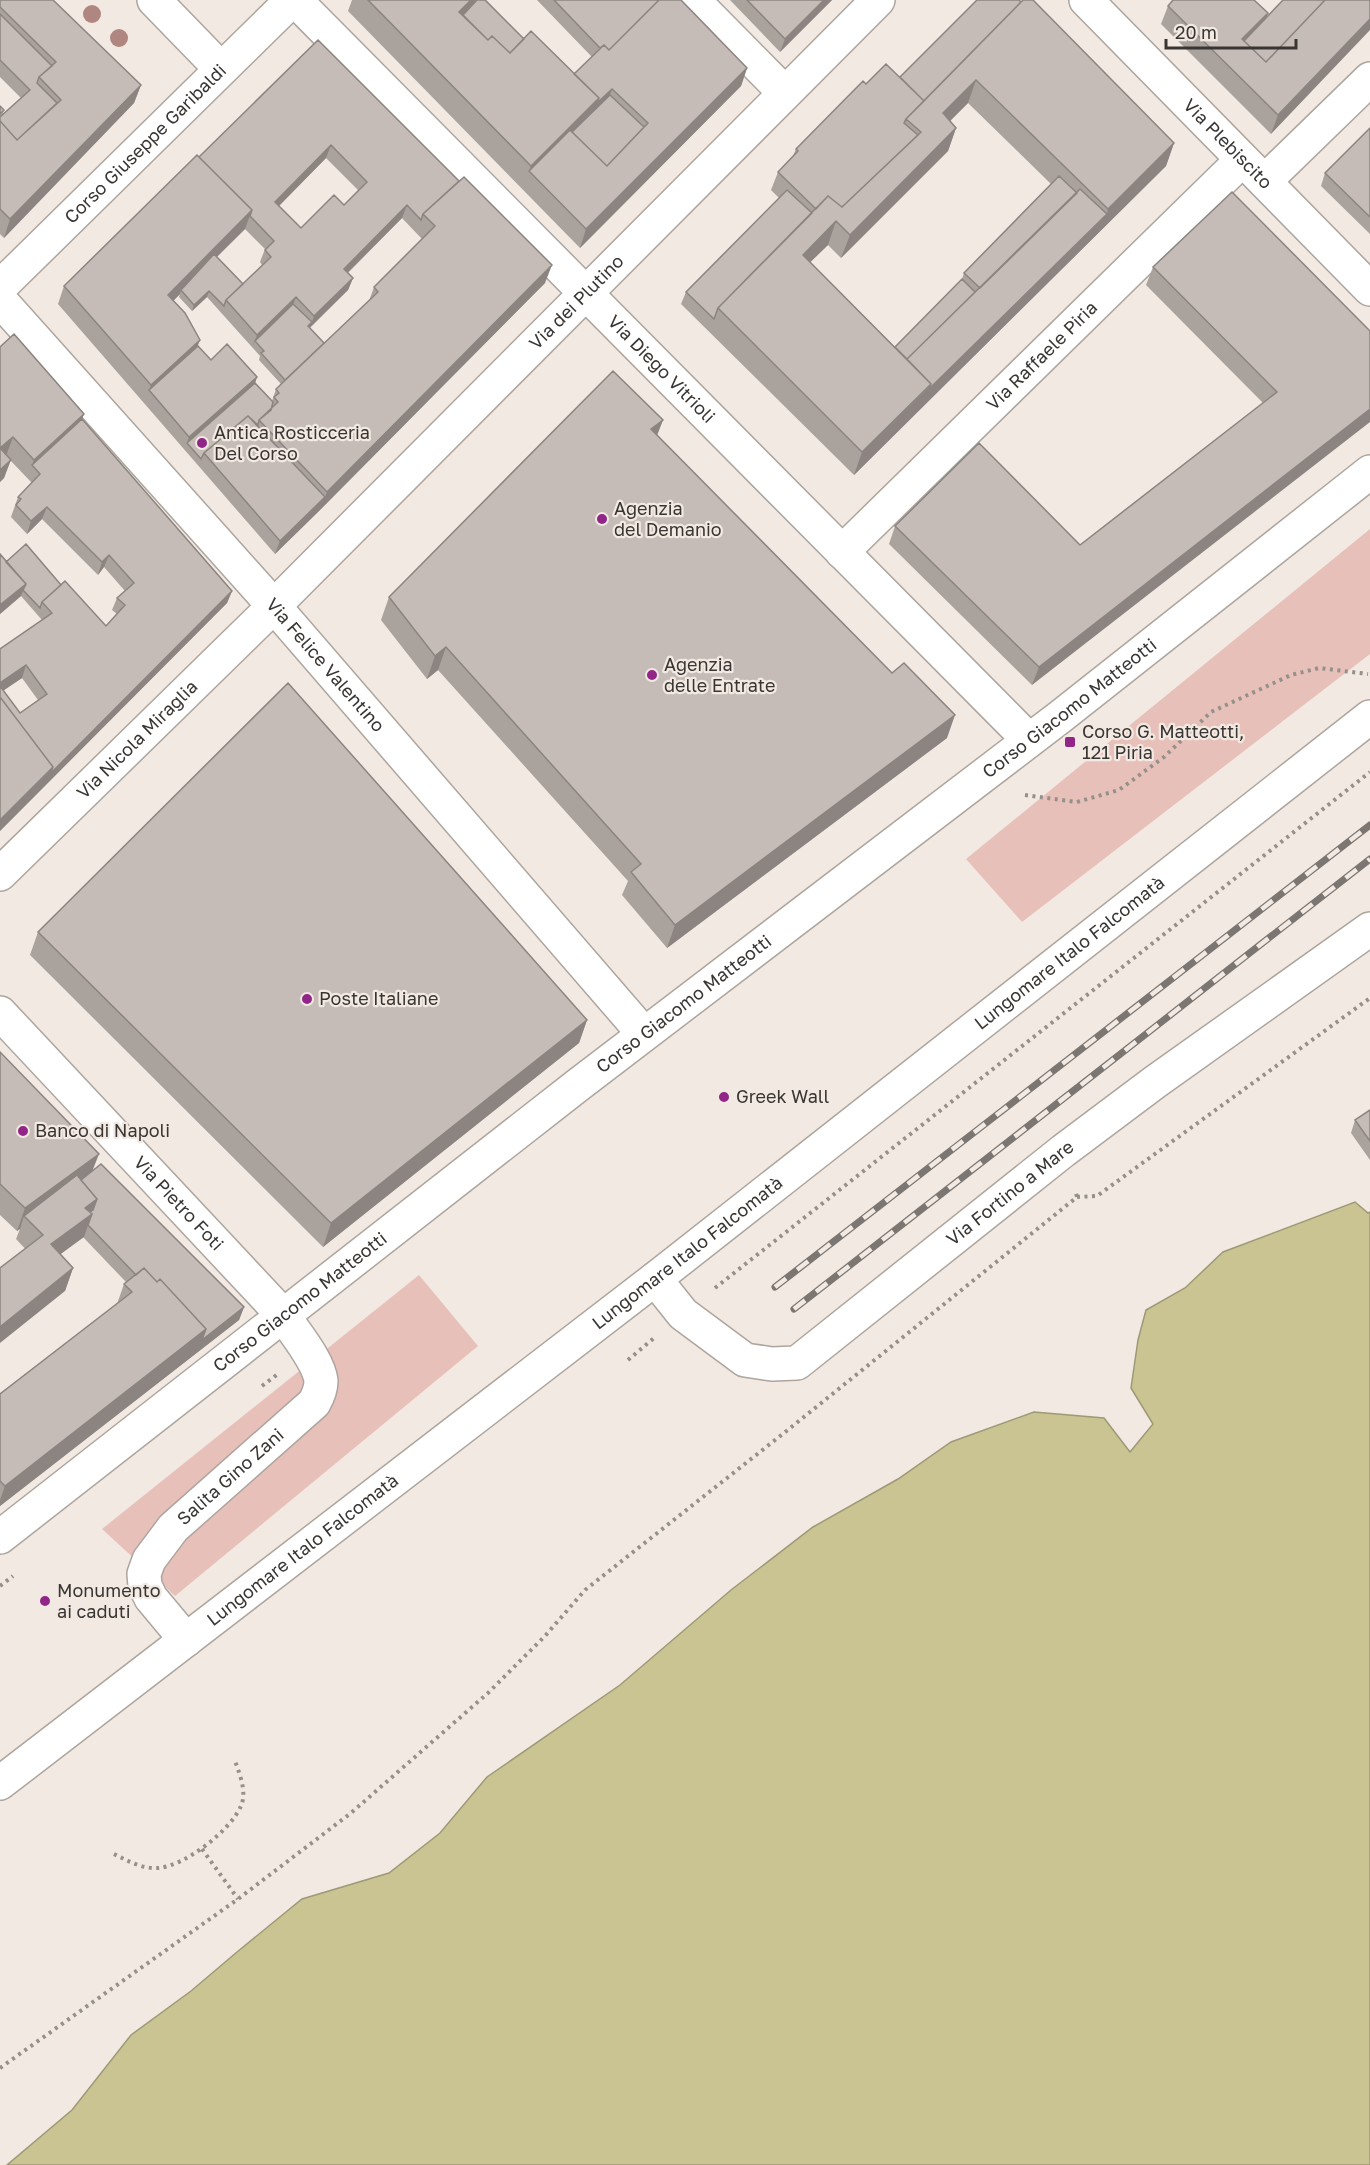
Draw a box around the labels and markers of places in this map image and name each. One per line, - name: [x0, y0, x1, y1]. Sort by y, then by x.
- place label: Antica Rosticceria Del Corso: [214, 421, 370, 464]
- marker: Antica Rosticceria Del Corso: [195, 436, 209, 450]
- place label: Agenzia del Demanio: [614, 497, 722, 540]
- marker: Agenzia del Demanio: [595, 512, 609, 526]
- place label: Agenzia delle Entrate: [664, 653, 775, 696]
- marker: Agenzia delle Entrate: [645, 668, 659, 682]
- place label: Corso G. Matteotti, 121 Piria: [1082, 720, 1245, 763]
- marker: Corso G. Matteotti, 121 Piria: [1063, 735, 1077, 749]
- place label: Poste Italiane: [319, 987, 438, 1009]
- marker: Poste Italiane: [300, 992, 314, 1006]
- place label: Greek Wall: [736, 1085, 830, 1107]
- marker: Greek Wall: [717, 1090, 731, 1104]
- place label: Banco di Napoli: [35, 1119, 170, 1141]
- marker: Banco di Napoli: [16, 1124, 30, 1138]
- place label: Monumento ai caduti: [57, 1579, 161, 1622]
- marker: Monumento ai caduti: [38, 1594, 52, 1608]

